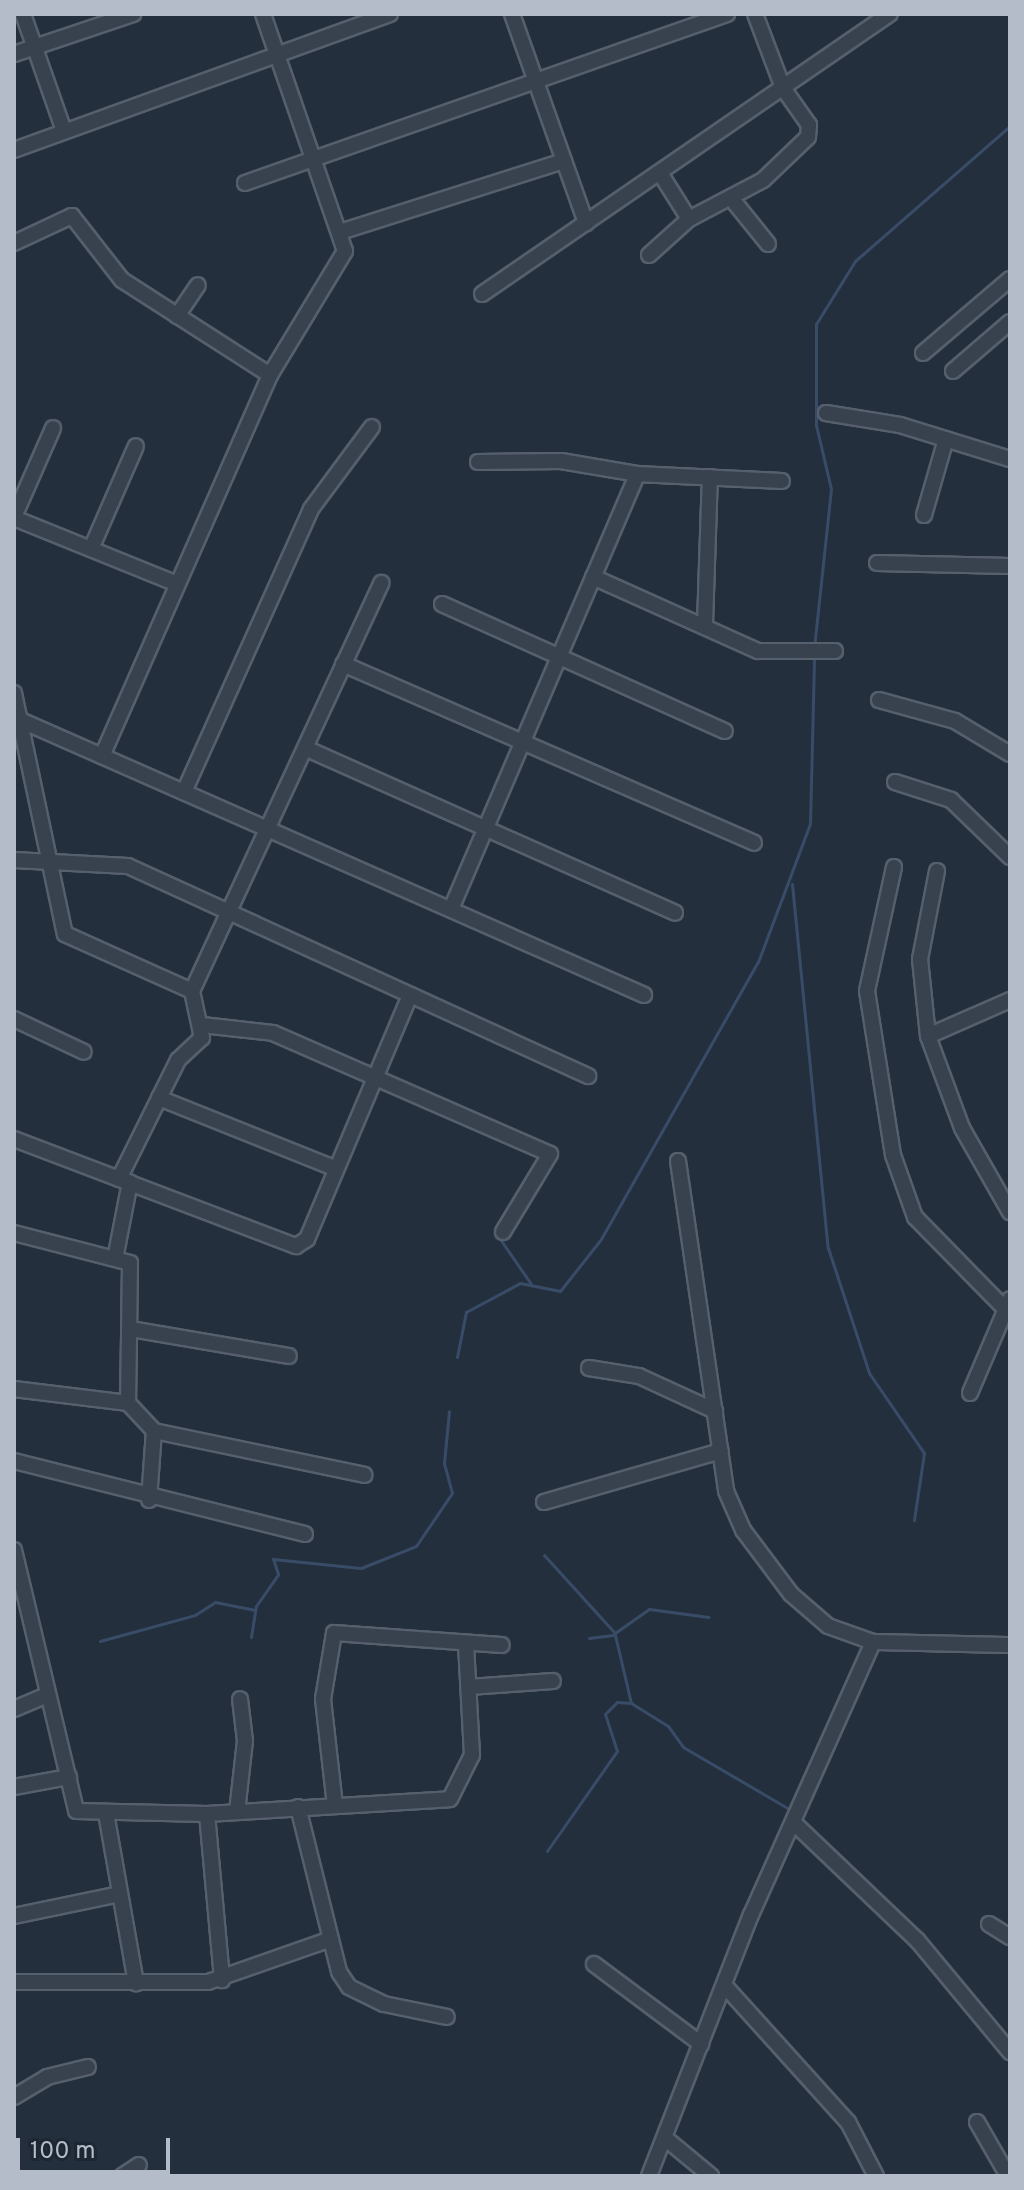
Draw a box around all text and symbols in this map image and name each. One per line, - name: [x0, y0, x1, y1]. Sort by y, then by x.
- scale bar: [20, 2122, 174, 2172]
- text: 100 m: [30, 2137, 96, 2167]

